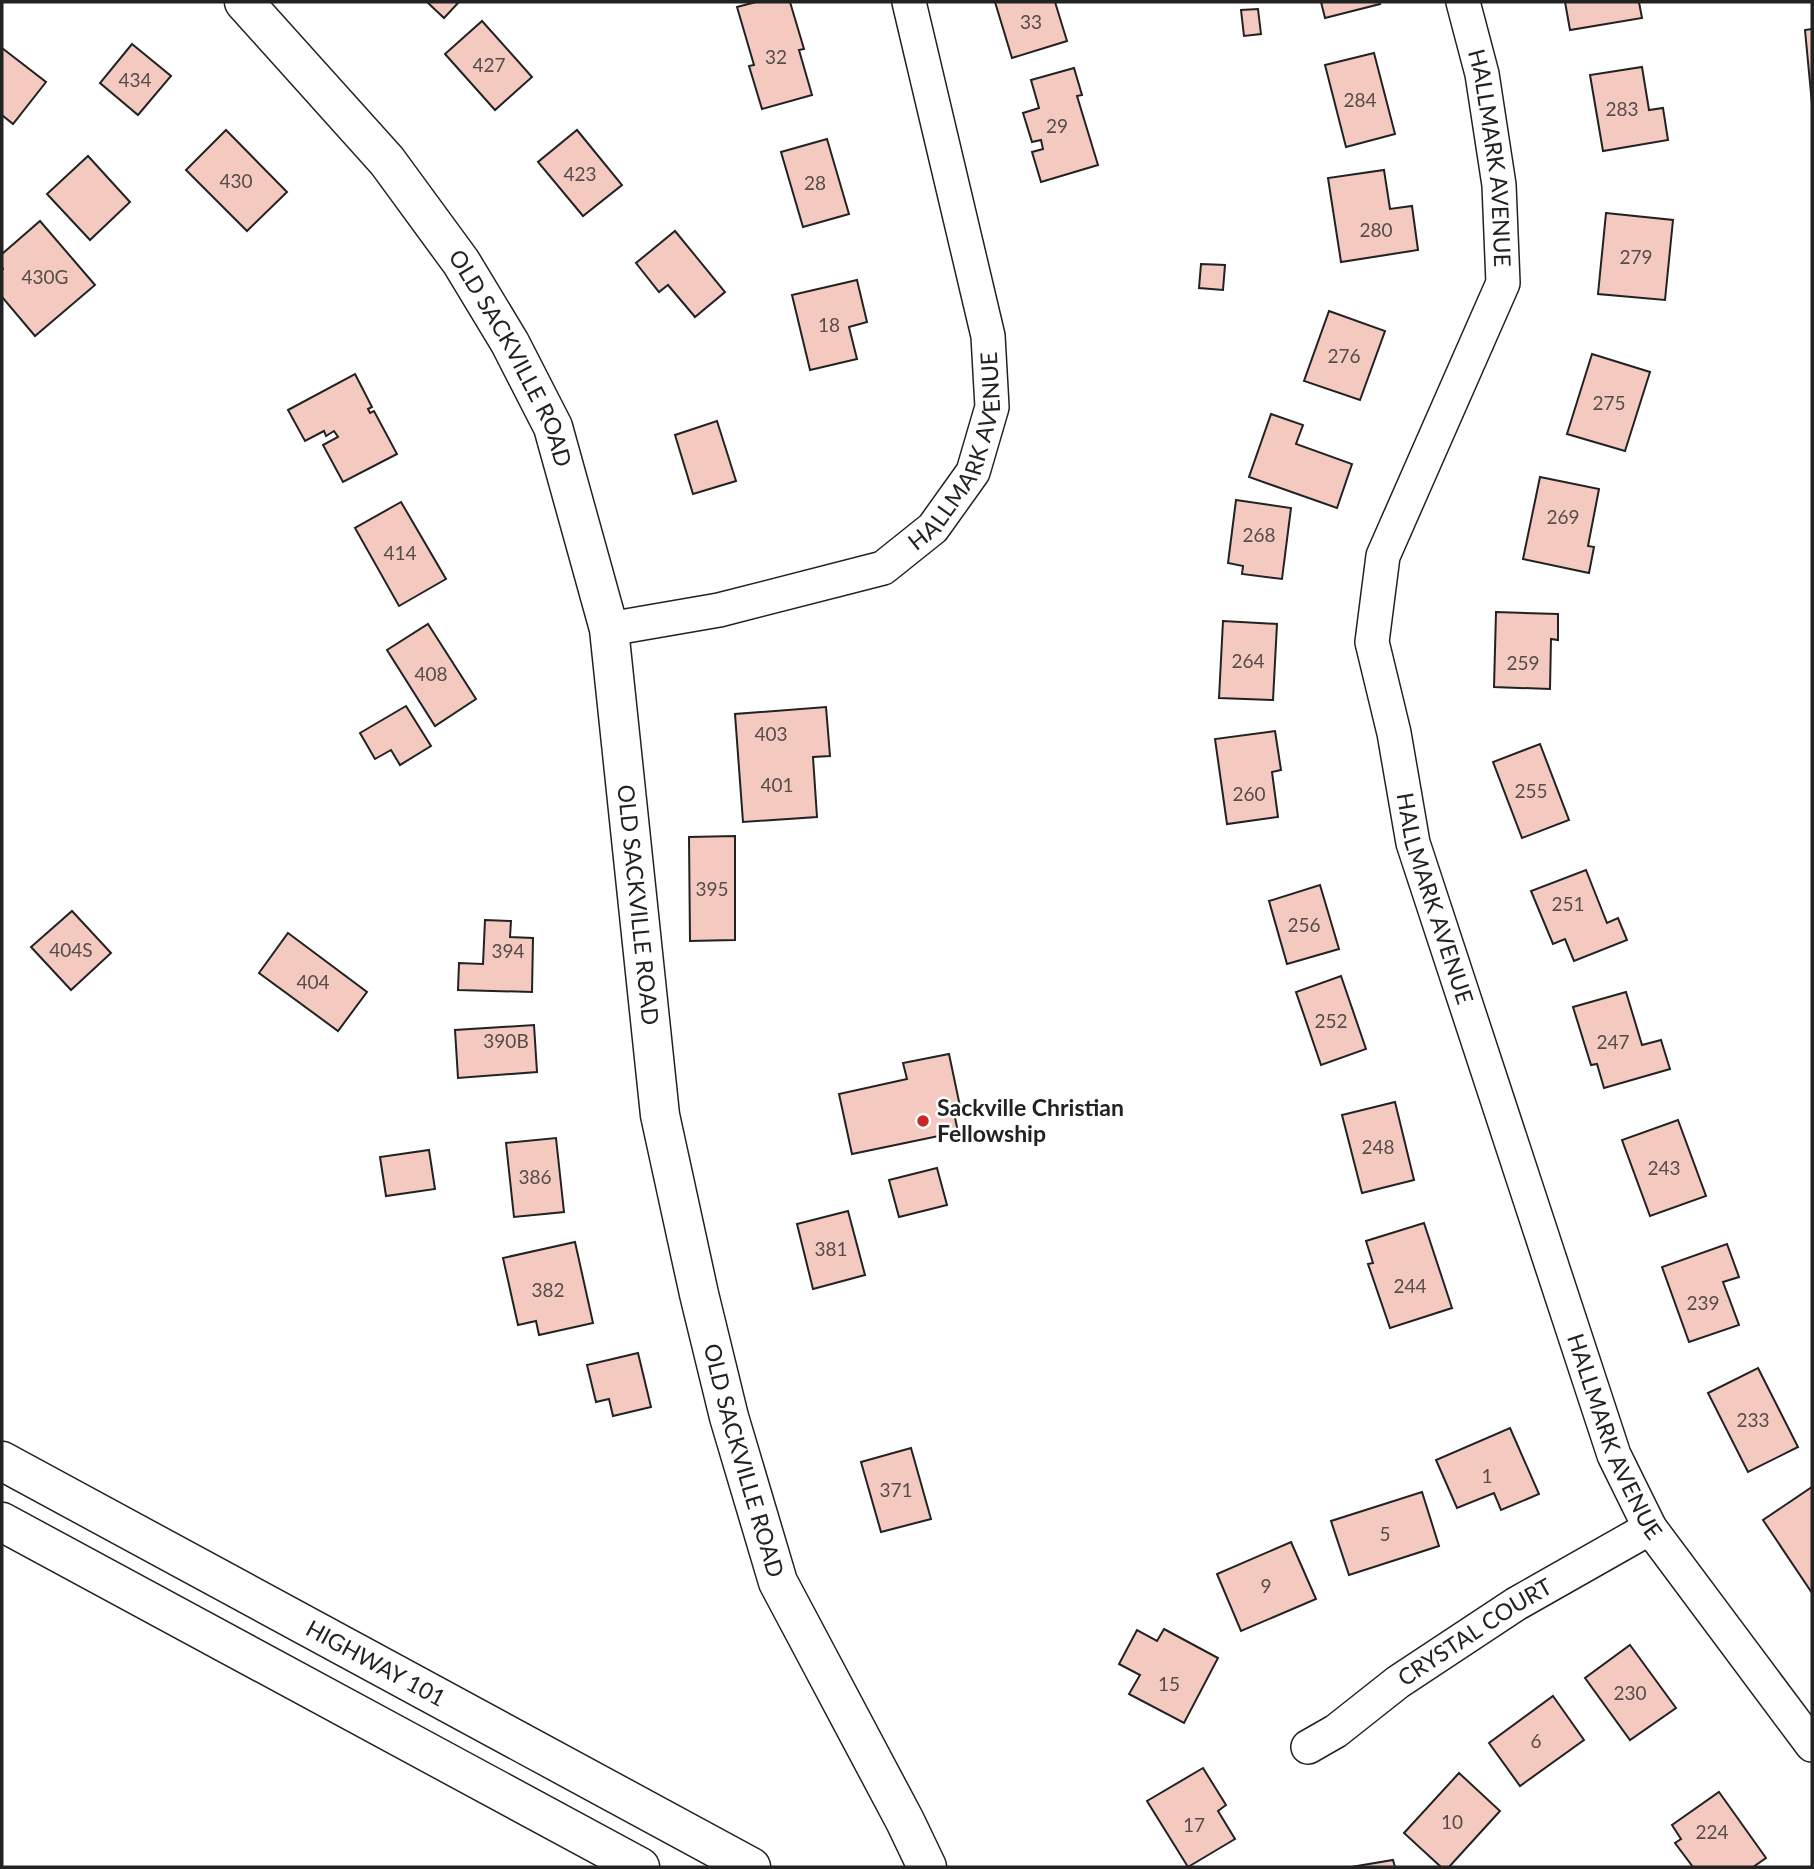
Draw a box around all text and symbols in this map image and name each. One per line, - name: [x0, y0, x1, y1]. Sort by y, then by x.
- house number: 33: [1020, 10, 1042, 33]
- house number: 32: [765, 45, 787, 68]
- street label: HALLMARK AVENUE: [1463, 46, 1517, 267]
- house number: 427: [472, 53, 506, 76]
- house number: 434: [118, 68, 152, 91]
- house number: 284: [1343, 88, 1377, 111]
- house number: 283: [1605, 97, 1639, 120]
- house number: 29: [1046, 114, 1068, 137]
- house number: 423: [563, 162, 597, 185]
- house number: 430: [219, 169, 253, 192]
- house number: 28: [804, 171, 826, 194]
- house number: 280: [1359, 218, 1393, 241]
- street label: OLD SACKVILLE ROAD: [443, 244, 578, 470]
- house number: 279: [1619, 245, 1653, 268]
- house number: 430G: [22, 265, 68, 288]
- house number: 18: [818, 313, 840, 336]
- house number: 276: [1327, 344, 1361, 367]
- street label: HALLMARK AVENUE: [902, 351, 1005, 555]
- house number: 275: [1592, 391, 1626, 414]
- house number: 269: [1546, 505, 1580, 528]
- house number: 268: [1242, 523, 1276, 546]
- house number: 414: [383, 541, 417, 564]
- house number: 264: [1231, 649, 1265, 672]
- house number: 259: [1506, 651, 1540, 674]
- house number: 408: [414, 662, 448, 685]
- house number: 403: [754, 722, 788, 745]
- house number: 401: [760, 773, 794, 796]
- house number: 255: [1514, 779, 1548, 802]
- house number: 260: [1232, 782, 1266, 805]
- street label: OLD SACKVILLE ROAD: [612, 783, 665, 1026]
- street label: HALLMARK AVENUE: [1392, 790, 1480, 1007]
- house number: 395: [695, 877, 729, 900]
- house number: 251: [1551, 892, 1585, 915]
- house number: 256: [1287, 913, 1321, 936]
- house number: 404S: [49, 938, 93, 961]
- house number: 394: [491, 939, 525, 962]
- house number: 404: [296, 970, 330, 993]
- house number: 252: [1314, 1009, 1348, 1032]
- house number: 390B: [483, 1029, 529, 1052]
- house number: 247: [1596, 1030, 1630, 1053]
- place label: Sackville Christian Fellowship: [937, 1093, 1124, 1147]
- marker: Sackville Christian Fellowship: [915, 1113, 931, 1129]
- house number: 248: [1361, 1135, 1395, 1158]
- house number: 243: [1647, 1156, 1681, 1179]
- house number: 386: [518, 1165, 552, 1188]
- house number: 381: [814, 1237, 848, 1260]
- house number: 244: [1393, 1274, 1427, 1297]
- house number: 382: [531, 1278, 565, 1301]
- house number: 239: [1686, 1291, 1720, 1314]
- street label: HALLMARK AVENUE: [1562, 1330, 1669, 1545]
- street label: OLD SACKVILLE ROAD: [699, 1341, 791, 1580]
- house number: 233: [1736, 1408, 1770, 1431]
- house number: 1: [1481, 1464, 1493, 1487]
- house number: 371: [879, 1478, 913, 1501]
- house number: 5: [1379, 1522, 1391, 1545]
- street label: CRYSTAL COURT: [1392, 1571, 1557, 1691]
- house number: 9: [1260, 1574, 1272, 1597]
- street label: HIGHWAY 101: [302, 1614, 451, 1712]
- house number: 15: [1158, 1672, 1180, 1695]
- house number: 230: [1613, 1681, 1647, 1704]
- house number: 6: [1530, 1729, 1542, 1752]
- house number: 10: [1441, 1810, 1463, 1833]
- house number: 17: [1183, 1813, 1205, 1836]
- house number: 224: [1695, 1820, 1729, 1843]

